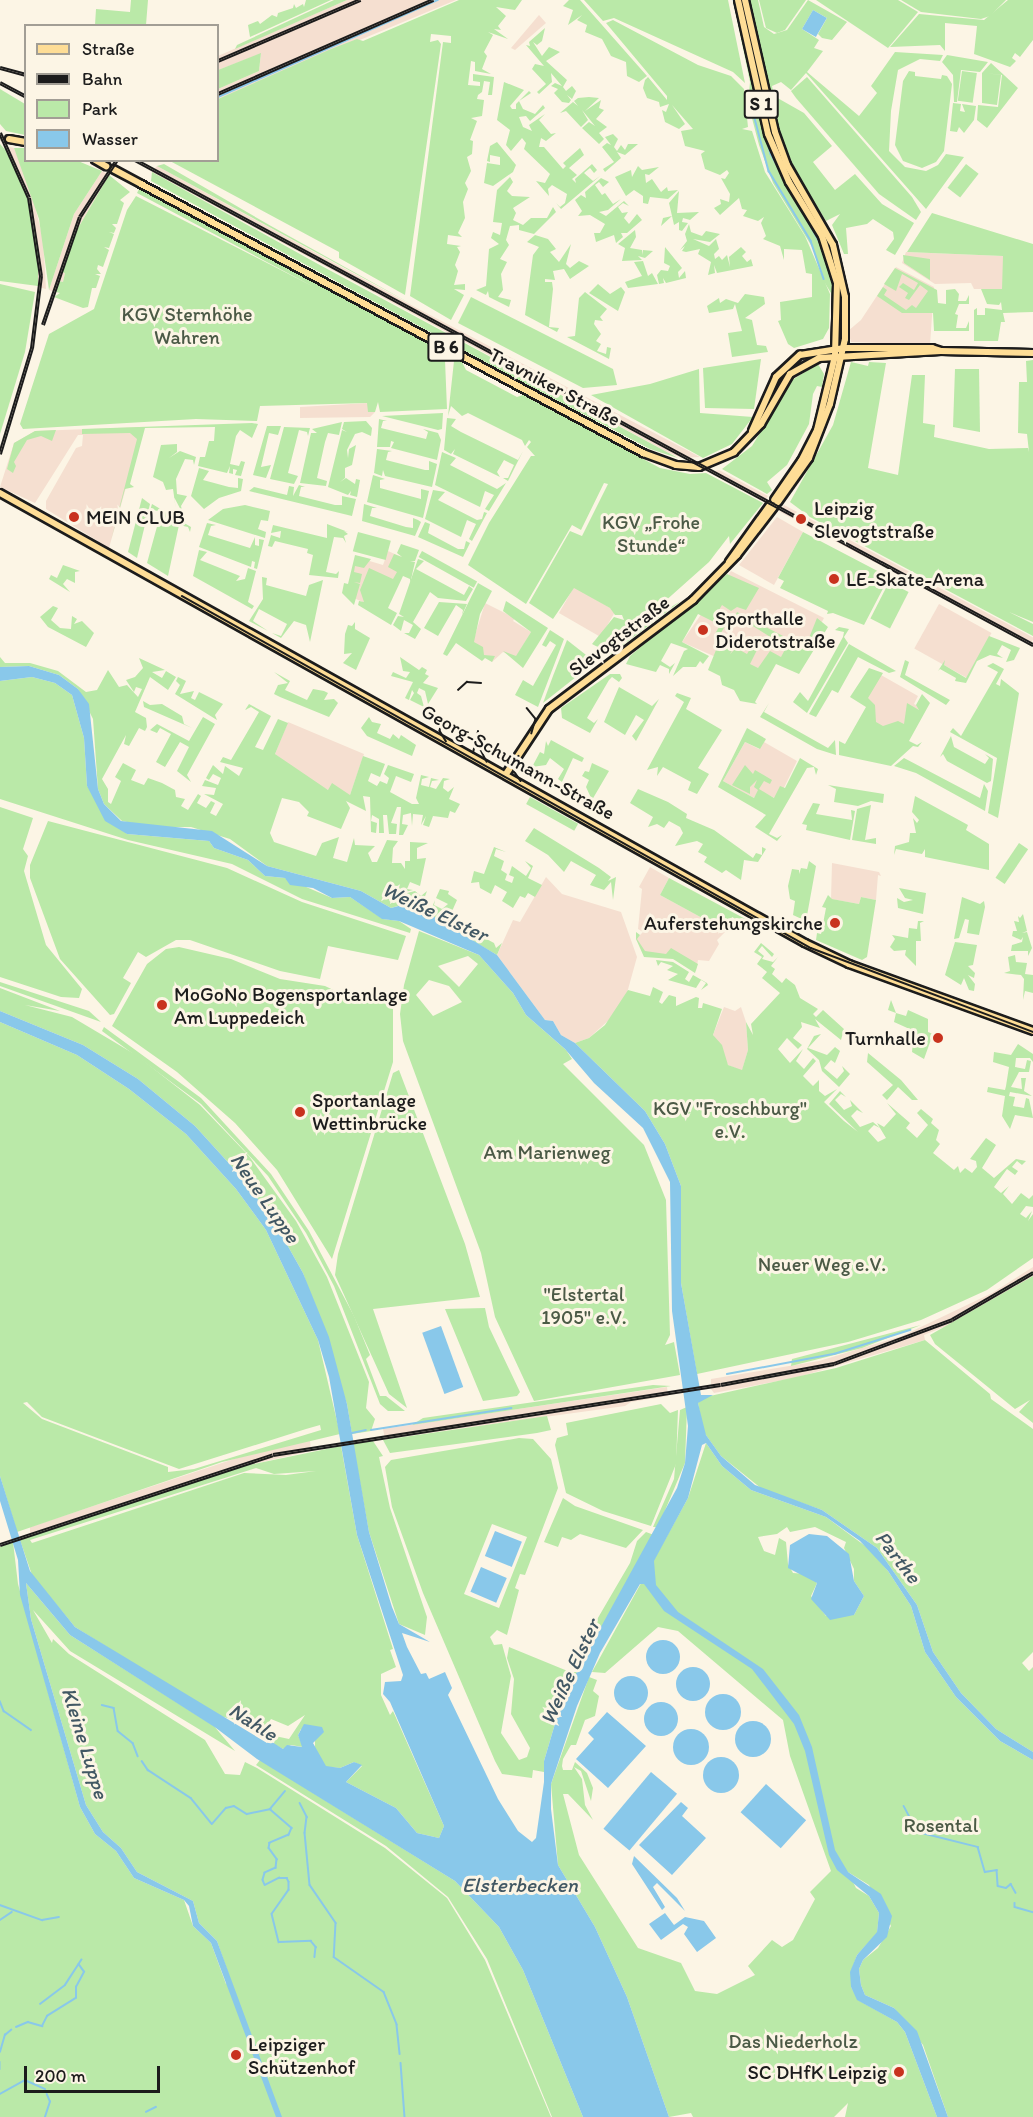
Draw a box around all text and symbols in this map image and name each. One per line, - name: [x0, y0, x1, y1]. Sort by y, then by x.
- legend: [24, 24, 219, 162]
- text: Straße: [82, 38, 135, 60]
- text: Bahn: [82, 68, 122, 90]
- road number: S 1: [743, 89, 779, 119]
- text: Park: [82, 98, 117, 120]
- text: Wasser: [82, 128, 138, 150]
- park label: KGV Sternhöhe Wahren: [122, 303, 252, 350]
- road number: B 6: [426, 332, 466, 362]
- street label: Travniker Straße: [486, 343, 624, 431]
- place label: Leipzig Slevogtstraße: [814, 496, 934, 543]
- place label: MEIN CLUB: [86, 505, 185, 529]
- marker: MEIN CLUB: [67, 510, 81, 524]
- park label: KGV „Frohe Stunde“: [602, 510, 700, 557]
- marker: Leipzig Slevogtstraße: [792, 510, 810, 528]
- place label: LE-Skate-Arena: [846, 567, 984, 591]
- marker: LE-Skate-Arena: [827, 572, 841, 586]
- street label: Slevogtstraße: [564, 590, 674, 682]
- place label: Sporthalle Diderotstraße: [715, 606, 836, 653]
- marker: Sporthalle Diderotstraße: [696, 623, 710, 637]
- street label: Georg-Schumann-Straße: [417, 699, 619, 825]
- water label: Weiße Elster: [378, 877, 492, 947]
- place label: Auferstehungskirche: [644, 911, 823, 935]
- marker: Auferstehungskirche: [828, 916, 842, 930]
- place label: MoGoNo Bogensportanlage Am Luppedeich: [174, 982, 408, 1029]
- marker: MoGoNo Bogensportanlage Am Luppedeich: [155, 998, 169, 1012]
- place label: Turnhalle: [845, 1026, 926, 1050]
- marker: Turnhalle: [931, 1031, 945, 1045]
- place label: Sportanlage Wettinbrücke: [312, 1088, 427, 1135]
- park label: KGV "Froschburg" e.V.: [653, 1097, 807, 1144]
- marker: Sportanlage Wettinbrücke: [293, 1105, 307, 1119]
- park label: Am Marienweg: [483, 1140, 611, 1164]
- water label: Neue Luppe: [225, 1148, 305, 1248]
- park label: Neuer Weg e.V.: [758, 1252, 886, 1276]
- park label: "Elstertal 1905" e.V.: [541, 1282, 627, 1329]
- water label: Parthe: [870, 1526, 926, 1588]
- water label: Weiße Elster: [535, 1615, 605, 1729]
- water label: Kleine Luppe: [56, 1685, 114, 1801]
- water label: Nahle: [224, 1697, 282, 1747]
- park label: Rosental: [904, 1813, 978, 1837]
- water label: Elsterbecken: [462, 1872, 578, 1898]
- park label: Das Niederholz: [728, 2029, 858, 2053]
- place label: Leipziger Schützenhof: [248, 2032, 355, 2079]
- marker: Leipziger Schützenhof: [229, 2048, 243, 2062]
- scale bar: [27, 2054, 164, 2092]
- place label: SC DHfK Leipzig: [747, 2060, 887, 2084]
- text: 200 m: [35, 2065, 86, 2087]
- marker: SC DHfK Leipzig: [892, 2065, 906, 2079]

